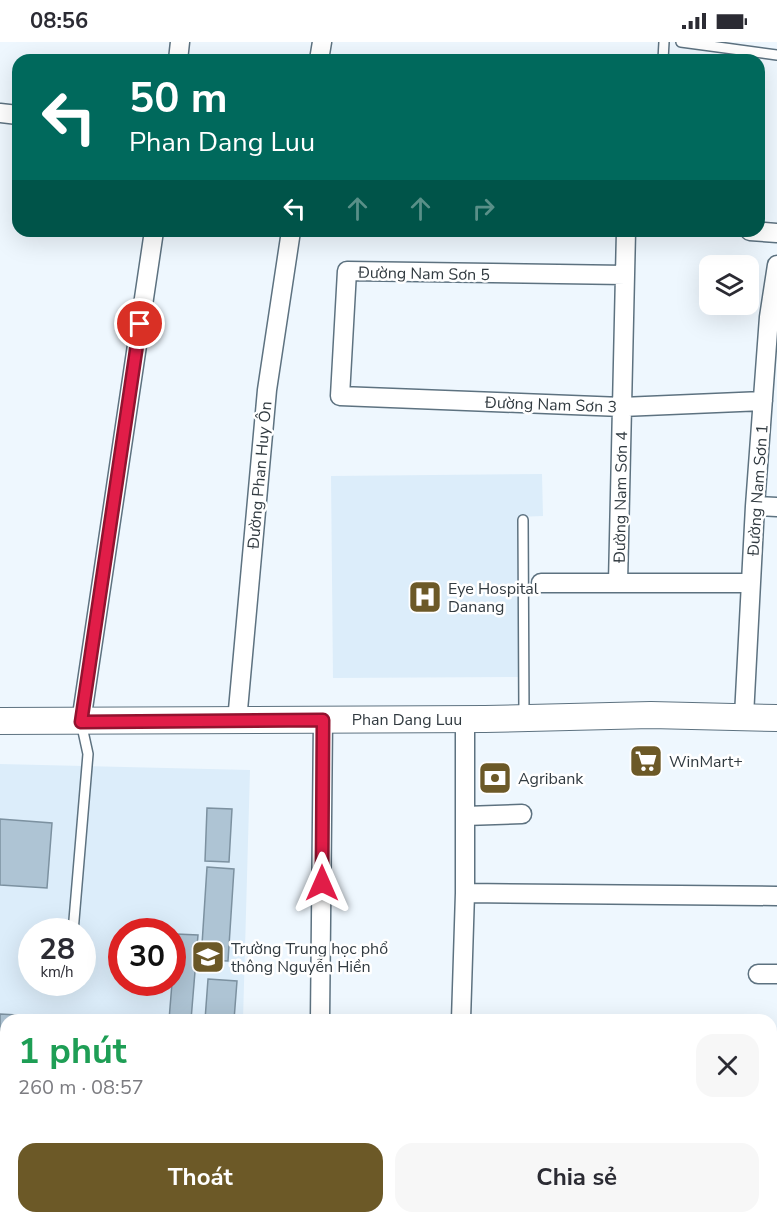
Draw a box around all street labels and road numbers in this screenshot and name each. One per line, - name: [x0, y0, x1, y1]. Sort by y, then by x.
- street label: Đường Nam Sơn 5: [357, 262, 490, 286]
- street label: Đường Nam Sơn 3: [484, 392, 617, 418]
- street label: Đường Phan Huy Ôn: [242, 400, 277, 551]
- street label: Đường Nam Sơn 1: [742, 423, 774, 558]
- street label: Đường Nam Sơn 4: [609, 430, 633, 564]
- street label: Phan Dang Luu: [352, 709, 462, 731]

